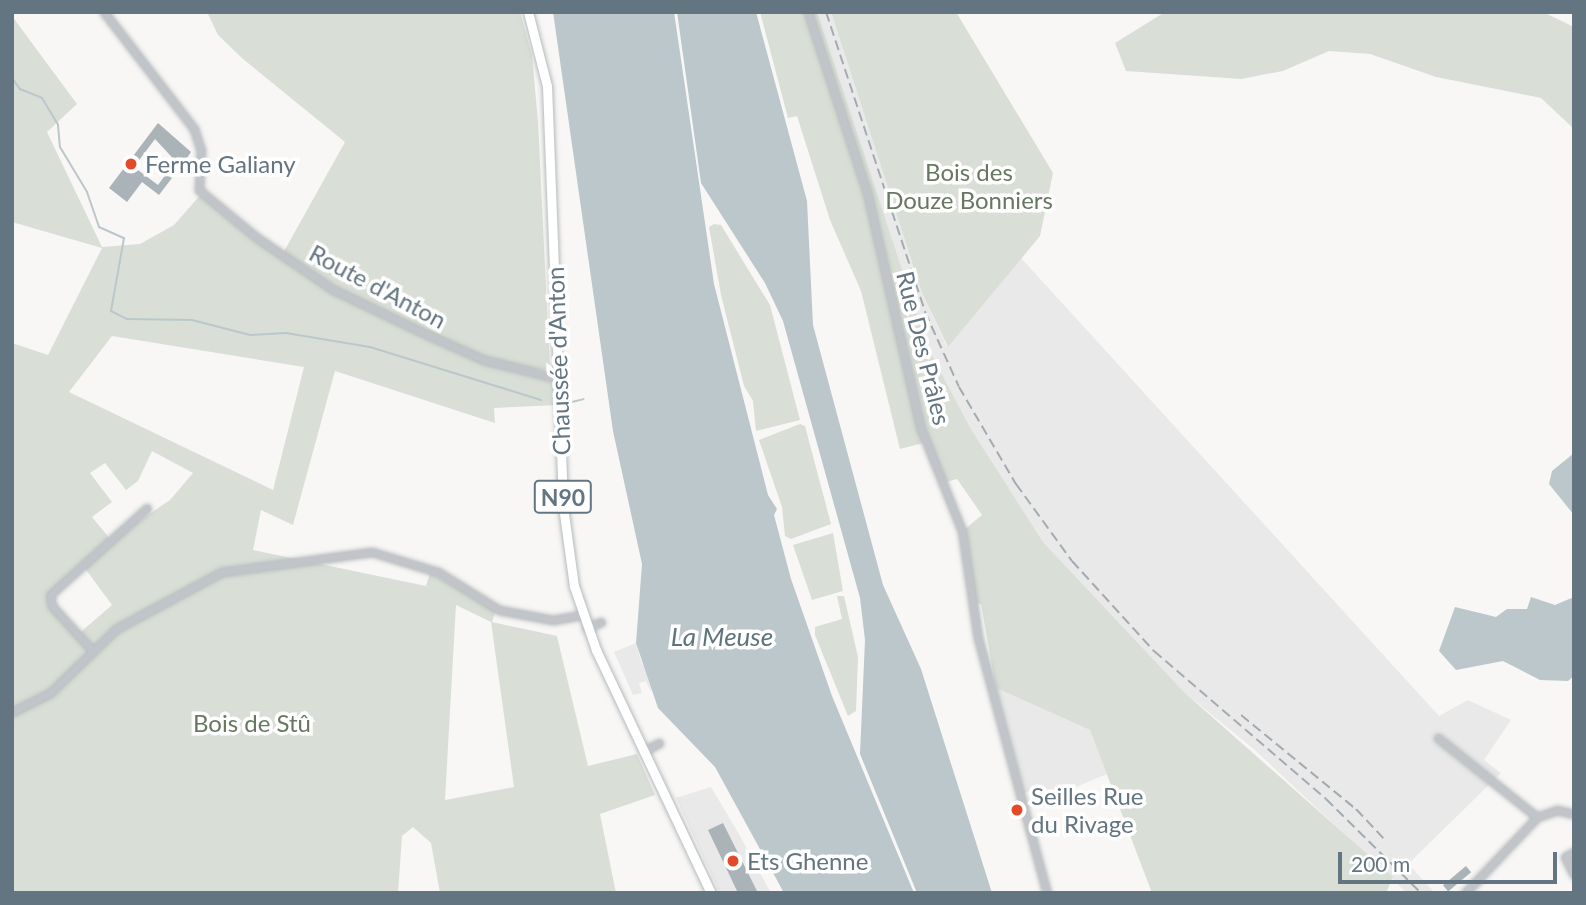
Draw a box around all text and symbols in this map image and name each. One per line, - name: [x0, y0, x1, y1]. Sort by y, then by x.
- place label: Ferme Galiany: [145, 150, 296, 178]
- marker: Ferme Galiany: [123, 156, 139, 172]
- park label: Bois des Douze Bonniers: [885, 158, 1053, 214]
- street label: Route d'Anton: [305, 238, 451, 334]
- street label: Chaussée d'Anton: [540, 266, 576, 456]
- street label: Rue Des Prâles: [891, 268, 957, 428]
- road number: N90: [533, 477, 593, 516]
- water label: La Meuse: [671, 621, 773, 653]
- park label: Bois de Stû: [193, 709, 311, 737]
- place label: Seilles Rue du Rivage: [1031, 782, 1144, 838]
- marker: Seilles Rue du Rivage: [1009, 802, 1025, 818]
- scale bar: [1341, 838, 1560, 882]
- place label: Ets Ghenne: [747, 847, 868, 875]
- text: 200 m: [1351, 851, 1410, 876]
- marker: Ets Ghenne: [725, 853, 741, 869]

